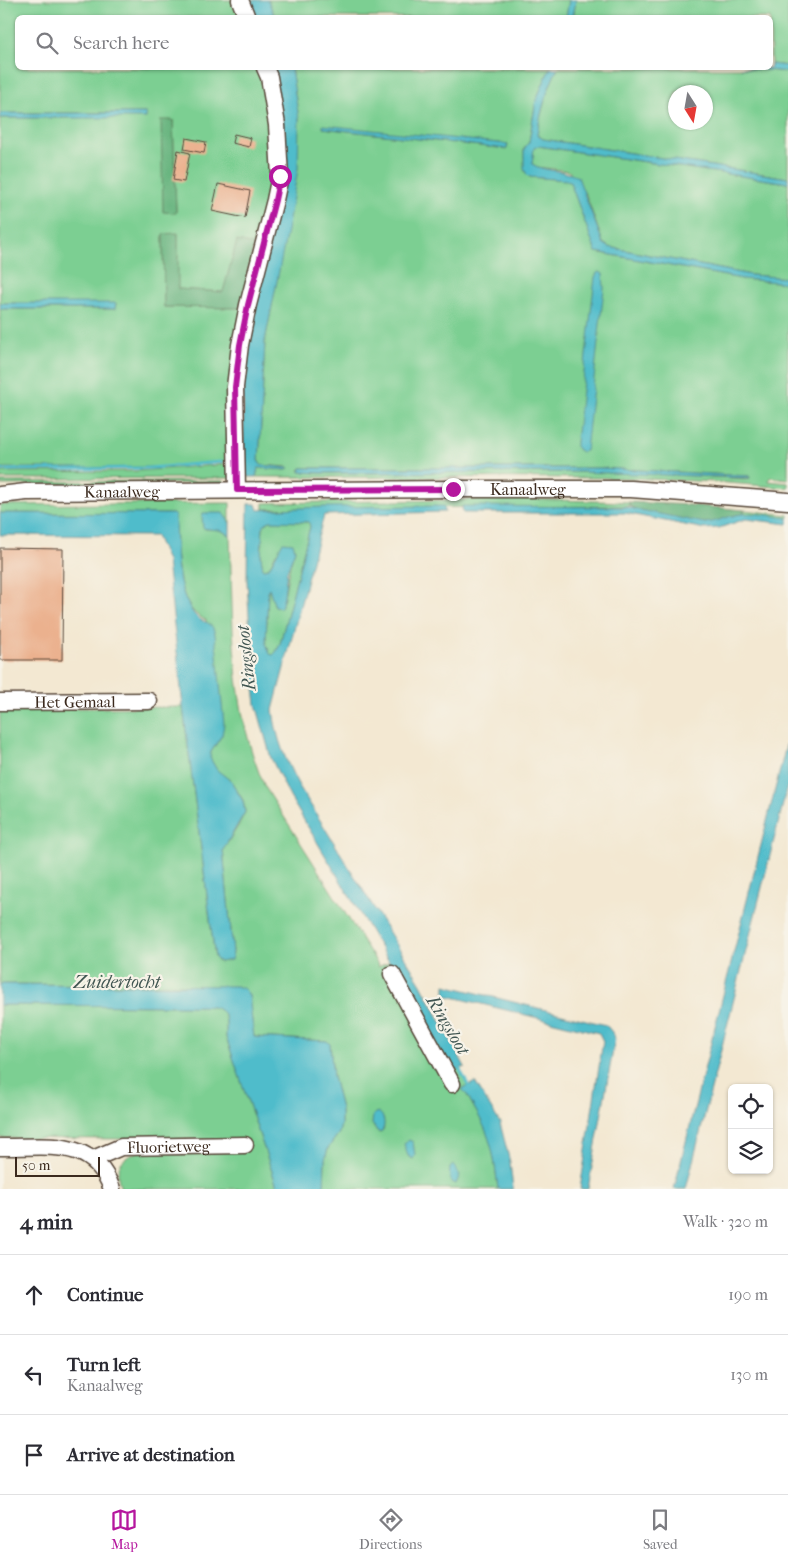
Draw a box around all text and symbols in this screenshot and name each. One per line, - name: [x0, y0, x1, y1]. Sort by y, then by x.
- search box: [15, 15, 773, 70]
- icon: search: [33, 29, 61, 57]
- text: Search here: [73, 32, 169, 54]
- north arrow: [668, 85, 713, 130]
- route start: [269, 165, 292, 188]
- route end: [442, 478, 465, 501]
- street label: Kanaalweg: [490, 480, 566, 499]
- street label: Kanaalweg: [84, 482, 160, 502]
- water label: Ringsloot: [232, 623, 260, 693]
- street label: Het Gemaal: [34, 692, 116, 712]
- water label: Zuidertocht: [73, 972, 162, 993]
- water label: Ringsloot: [421, 991, 474, 1060]
- map controls: [728, 1084, 773, 1174]
- button: locate: [728, 1084, 773, 1129]
- button: layers: [728, 1129, 773, 1174]
- street label: Fluorietweg: [127, 1137, 211, 1157]
- scale bar: [15, 1154, 100, 1177]
- text: 50 m: [22, 1157, 50, 1174]
- text: 4 min: [20, 1210, 73, 1234]
- text: Walk · 320 m: [683, 1212, 768, 1231]
- icon: ahead: [20, 1281, 48, 1309]
- text: Continue: [67, 1284, 143, 1306]
- text: 190 m: [728, 1285, 768, 1304]
- text: Turn left: [67, 1354, 141, 1376]
- icon: left: [20, 1361, 48, 1389]
- text: 130 m: [730, 1365, 768, 1384]
- text: Kanaalweg: [67, 1376, 143, 1395]
- icon: arrive: [20, 1441, 48, 1469]
- text: Arrive at destination: [67, 1444, 235, 1466]
- tab: Map: [110, 1506, 138, 1553]
- tab: Directions: [359, 1506, 422, 1553]
- tab: Saved: [643, 1506, 678, 1553]

